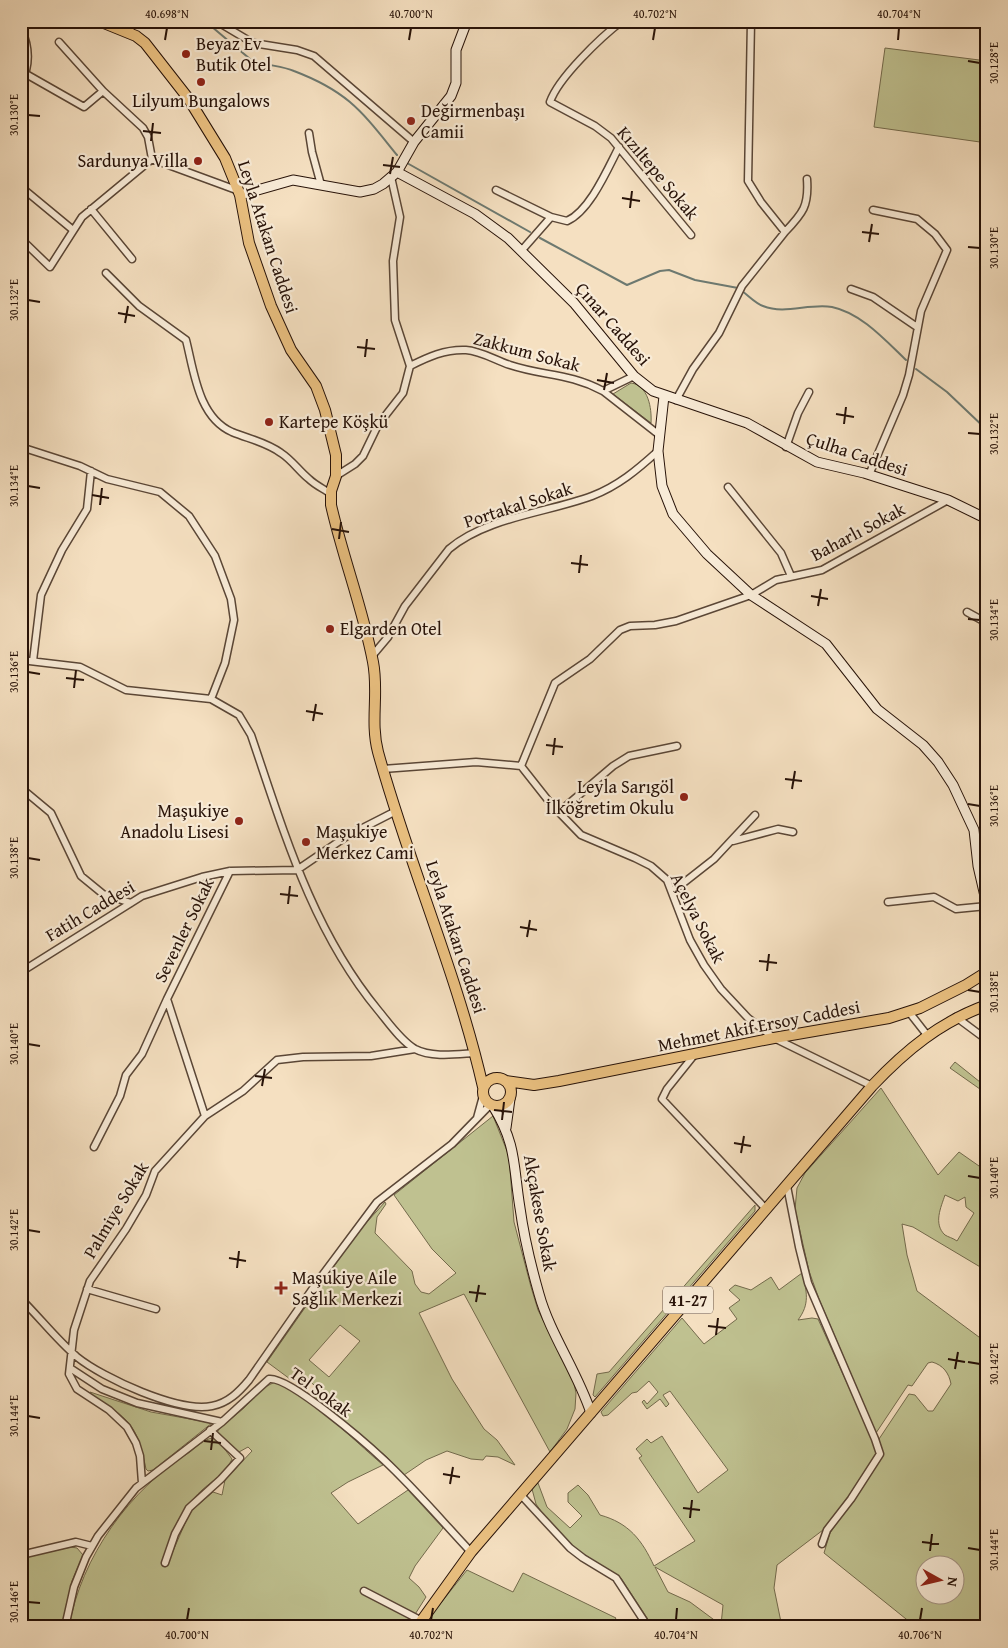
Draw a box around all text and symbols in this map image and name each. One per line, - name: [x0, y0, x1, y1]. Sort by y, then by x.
- text: 40.698°N: [145, 5, 189, 22]
- text: 40.700°N: [389, 5, 433, 22]
- text: 40.702°N: [633, 5, 677, 22]
- text: 40.704°N: [877, 5, 921, 22]
- place label: Beyaz Ev Butik Otel: [196, 30, 271, 78]
- text: 30.128°E: [985, 42, 1002, 84]
- marker: Beyaz Ev Butik Otel: [180, 48, 192, 60]
- marker: Lilyum Bungalows: [195, 76, 207, 88]
- place label: Lilyum Bungalows: [132, 87, 270, 114]
- text: 30.130°E: [5, 94, 22, 136]
- place label: Değirmenbaşı Camii: [421, 97, 525, 145]
- marker: Değirmenbaşı Camii: [405, 115, 417, 127]
- street label: Kızıltepe Sokak: [611, 120, 706, 226]
- place label: Sardunya Villa: [77, 147, 188, 174]
- marker: Sardunya Villa: [192, 155, 204, 167]
- street label: Leyla Atakan Caddesi: [231, 157, 306, 317]
- text: 30.130°E: [985, 227, 1002, 269]
- street label: Çınar Caddesi: [569, 276, 657, 371]
- text: 30.132°E: [5, 279, 22, 321]
- street label: Zakkum Sokak: [471, 324, 584, 379]
- place label: Kartepe Köşkü: [279, 408, 389, 435]
- text: 30.132°E: [985, 413, 1002, 455]
- marker: Kartepe Köşkü: [263, 416, 275, 428]
- street label: Çulha Caddesi: [803, 424, 911, 483]
- text: 30.134°E: [5, 465, 22, 507]
- street label: Portakal Sokak: [460, 474, 576, 535]
- street label: Baharlı Sokak: [806, 495, 911, 568]
- text: 30.134°E: [985, 599, 1002, 641]
- place label: Elgarden Otel: [340, 615, 442, 642]
- marker: Elgarden Otel: [324, 623, 336, 635]
- text: 30.136°E: [5, 651, 22, 693]
- place label: Leyla Sarıgöl İlköğretim Okulu: [546, 773, 674, 821]
- text: 30.136°E: [985, 785, 1002, 827]
- marker: Leyla Sarıgöl İlköğretim Okulu: [678, 791, 690, 803]
- place label: Maşukiye Anadolu Lisesi: [120, 797, 229, 845]
- marker: Maşukiye Anadolu Lisesi: [233, 815, 245, 827]
- place label: Maşukiye Merkez Cami: [316, 818, 414, 866]
- marker: Maşukiye Merkez Cami: [300, 836, 312, 848]
- text: 30.138°E: [5, 837, 22, 879]
- street label: Leyla Atakan Caddesi: [419, 857, 494, 1017]
- street label: Açelya Sokak: [664, 868, 733, 968]
- street label: Sevenler Sokak: [146, 872, 221, 987]
- street label: Fatih Caddesi: [40, 873, 140, 948]
- text: 30.138°E: [985, 971, 1002, 1013]
- street label: Mehmet Akif Ersoy Caddesi: [655, 993, 862, 1058]
- text: 30.140°E: [5, 1023, 22, 1065]
- street label: Akçakese Sokak: [517, 1152, 564, 1274]
- street label: Palmiye Sokak: [76, 1155, 156, 1263]
- text: 30.140°E: [985, 1157, 1002, 1199]
- text: 30.142°E: [5, 1209, 22, 1251]
- place label: Maşukiye Aile Sağlık Merkezi: [292, 1264, 402, 1312]
- marker: Maşukiye Aile Sağlık Merkezi: [274, 1281, 288, 1295]
- road number: 41-27: [663, 1286, 713, 1314]
- text: 30.142°E: [985, 1343, 1002, 1385]
- street label: Tel Sokak: [284, 1360, 359, 1424]
- text: 30.144°E: [5, 1395, 22, 1437]
- text: 30.144°E: [985, 1529, 1002, 1571]
- north arrow: [916, 1556, 966, 1606]
- text: N: [942, 1576, 963, 1588]
- text: 30.146°E: [5, 1581, 22, 1623]
- text: 40.700°N: [165, 1626, 209, 1643]
- text: 40.702°N: [409, 1626, 453, 1643]
- text: 40.704°N: [654, 1626, 698, 1643]
- text: 40.706°N: [898, 1626, 942, 1643]

